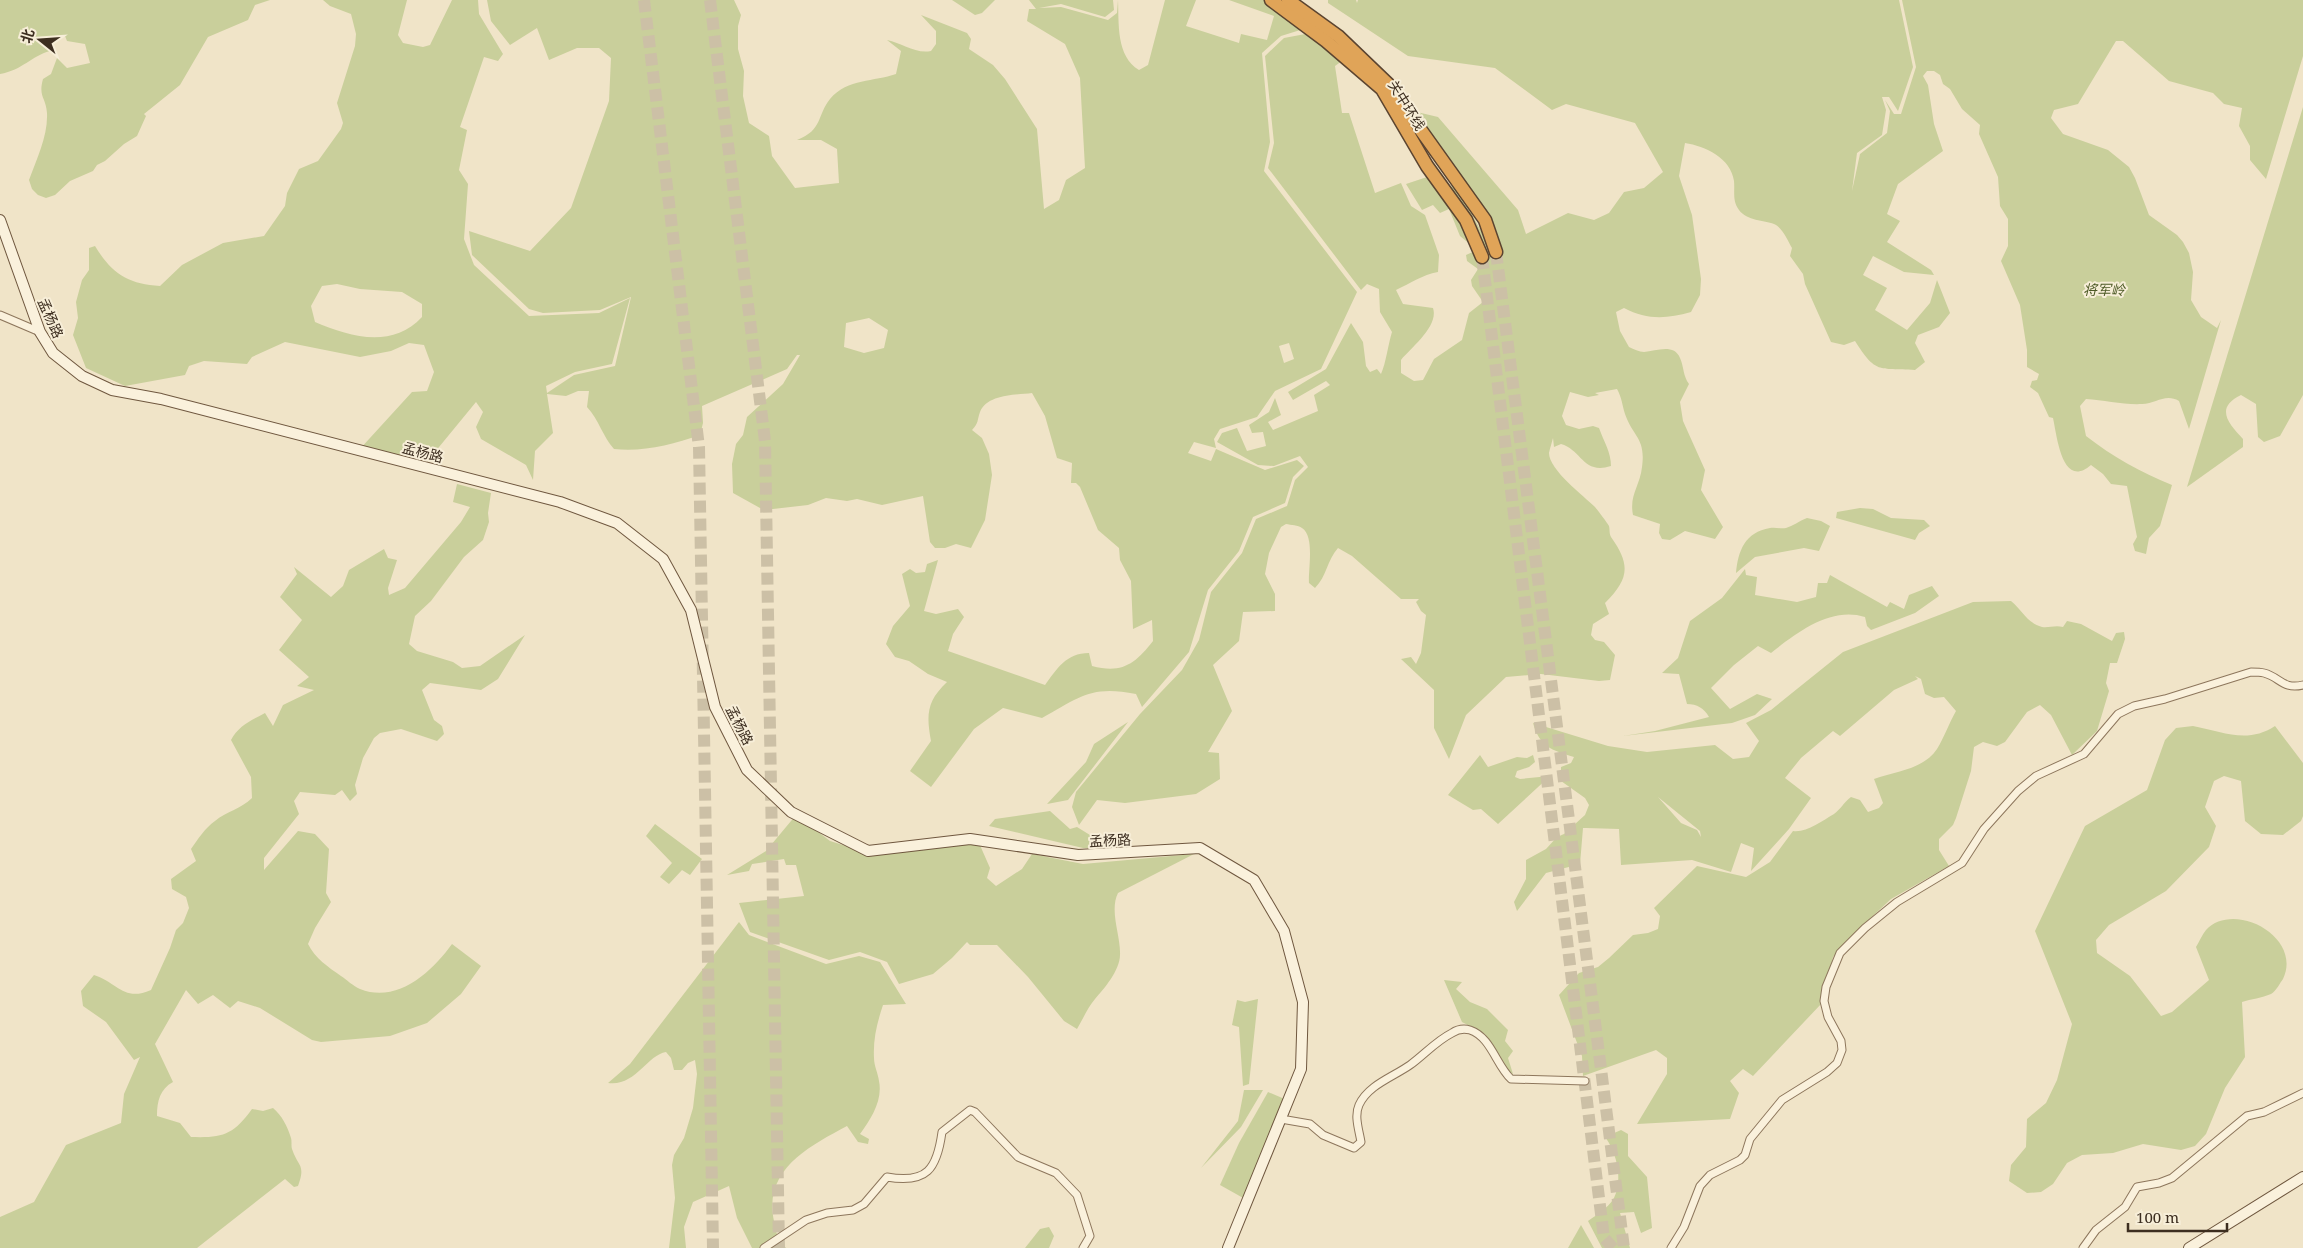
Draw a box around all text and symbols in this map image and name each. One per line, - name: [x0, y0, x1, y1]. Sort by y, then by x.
- north arrow: [15, 15, 65, 65]
- text: 北: [16, 27, 38, 46]
- street label: 关中环线: [1384, 76, 1430, 134]
- park label: 将军岭: [2083, 280, 2127, 299]
- street label: 孟杨路: [34, 295, 68, 341]
- street label: 孟杨路: [400, 437, 446, 467]
- street label: 孟杨路: [722, 702, 758, 748]
- street label: 孟杨路: [1089, 829, 1131, 851]
- scale bar: [2128, 1200, 2227, 1232]
- text: 100 m: [2136, 1207, 2179, 1227]

